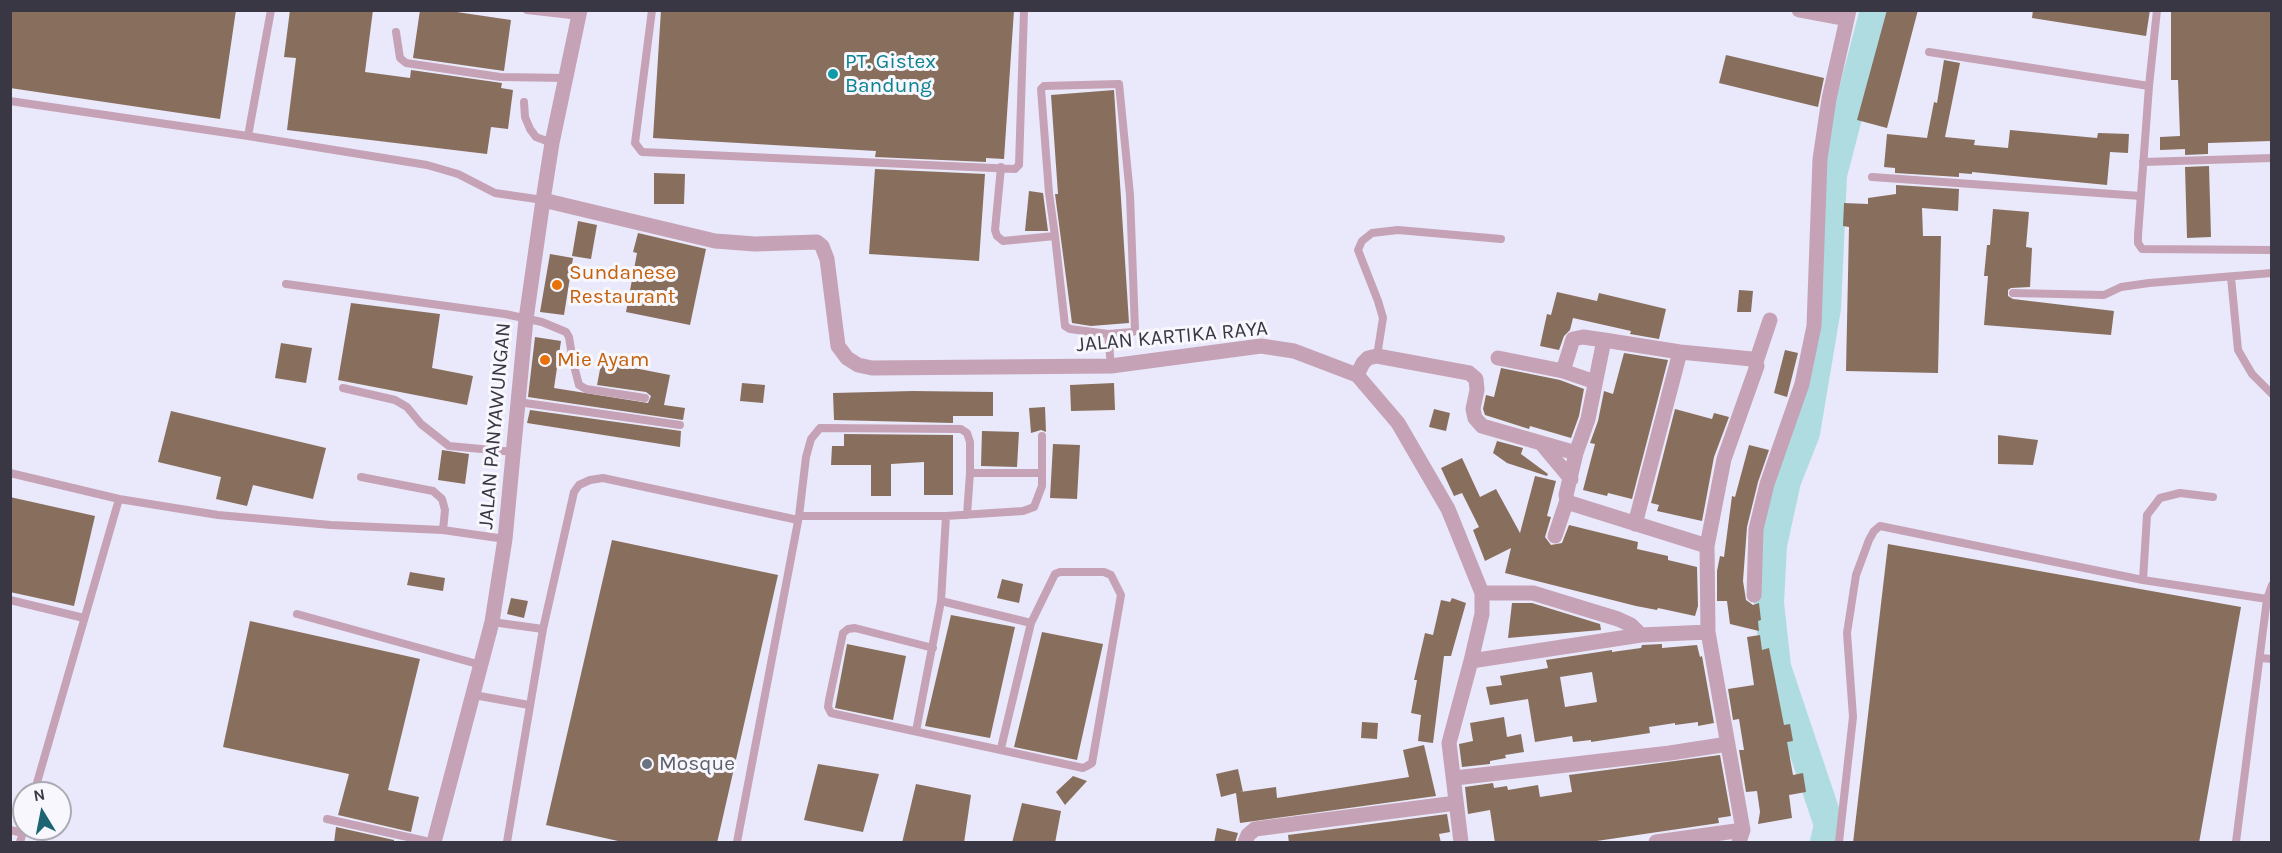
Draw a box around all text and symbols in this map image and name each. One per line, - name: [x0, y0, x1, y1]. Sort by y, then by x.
- place label: PT. Gistex Bandung: [845, 49, 936, 99]
- marker: PT. Gistex Bandung: [826, 67, 840, 81]
- place label: Sundanese Restaurant: [569, 260, 676, 310]
- marker: Sundanese Restaurant: [550, 278, 564, 292]
- street label: JALAN KARTIKA RAYA: [1075, 316, 1269, 358]
- street label: JALAN PANYAWUNGAN: [473, 322, 517, 530]
- place label: Mie Ayam: [557, 347, 649, 373]
- marker: Mie Ayam: [538, 353, 552, 367]
- place label: Mosque: [659, 751, 735, 777]
- marker: Mosque: [640, 757, 654, 771]
- north arrow: [12, 781, 72, 841]
- text: N: [32, 784, 46, 805]

